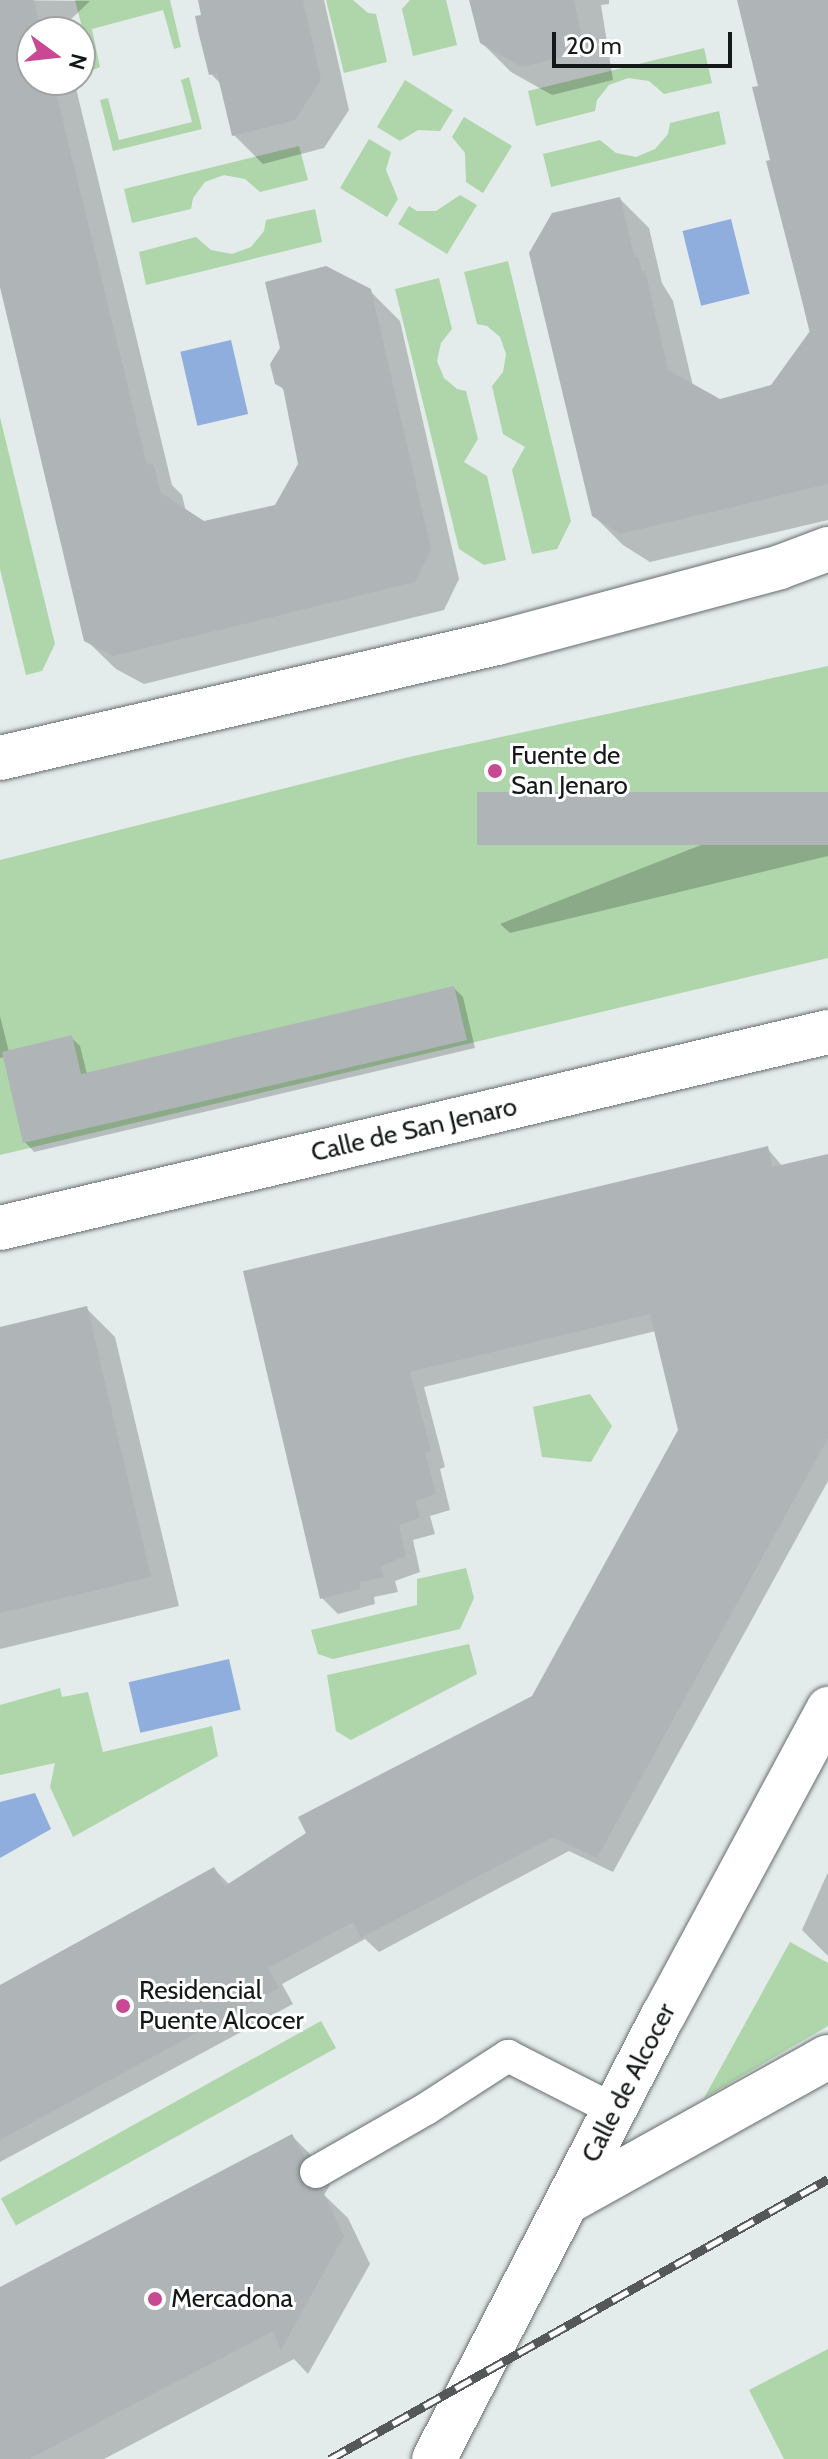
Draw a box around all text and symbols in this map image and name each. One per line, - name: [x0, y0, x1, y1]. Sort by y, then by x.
- north arrow: [16, 16, 96, 96]
- scale bar: [556, 16, 736, 66]
- text: 20 m: [566, 31, 622, 60]
- text: N: [63, 51, 93, 73]
- place label: Fuente de San Jenaro: [511, 740, 628, 802]
- marker: Fuente de San Jenaro: [486, 762, 504, 780]
- street label: Calle de San Jenaro: [308, 1091, 520, 1169]
- place label: Residencial Puente Alcocer: [139, 1975, 304, 2036]
- marker: Residencial Puente Alcocer: [114, 1997, 132, 2015]
- street label: Calle de Alcocer: [576, 1998, 682, 2168]
- place label: Mercadona: [171, 2283, 293, 2315]
- marker: Mercadona: [146, 2290, 164, 2308]

